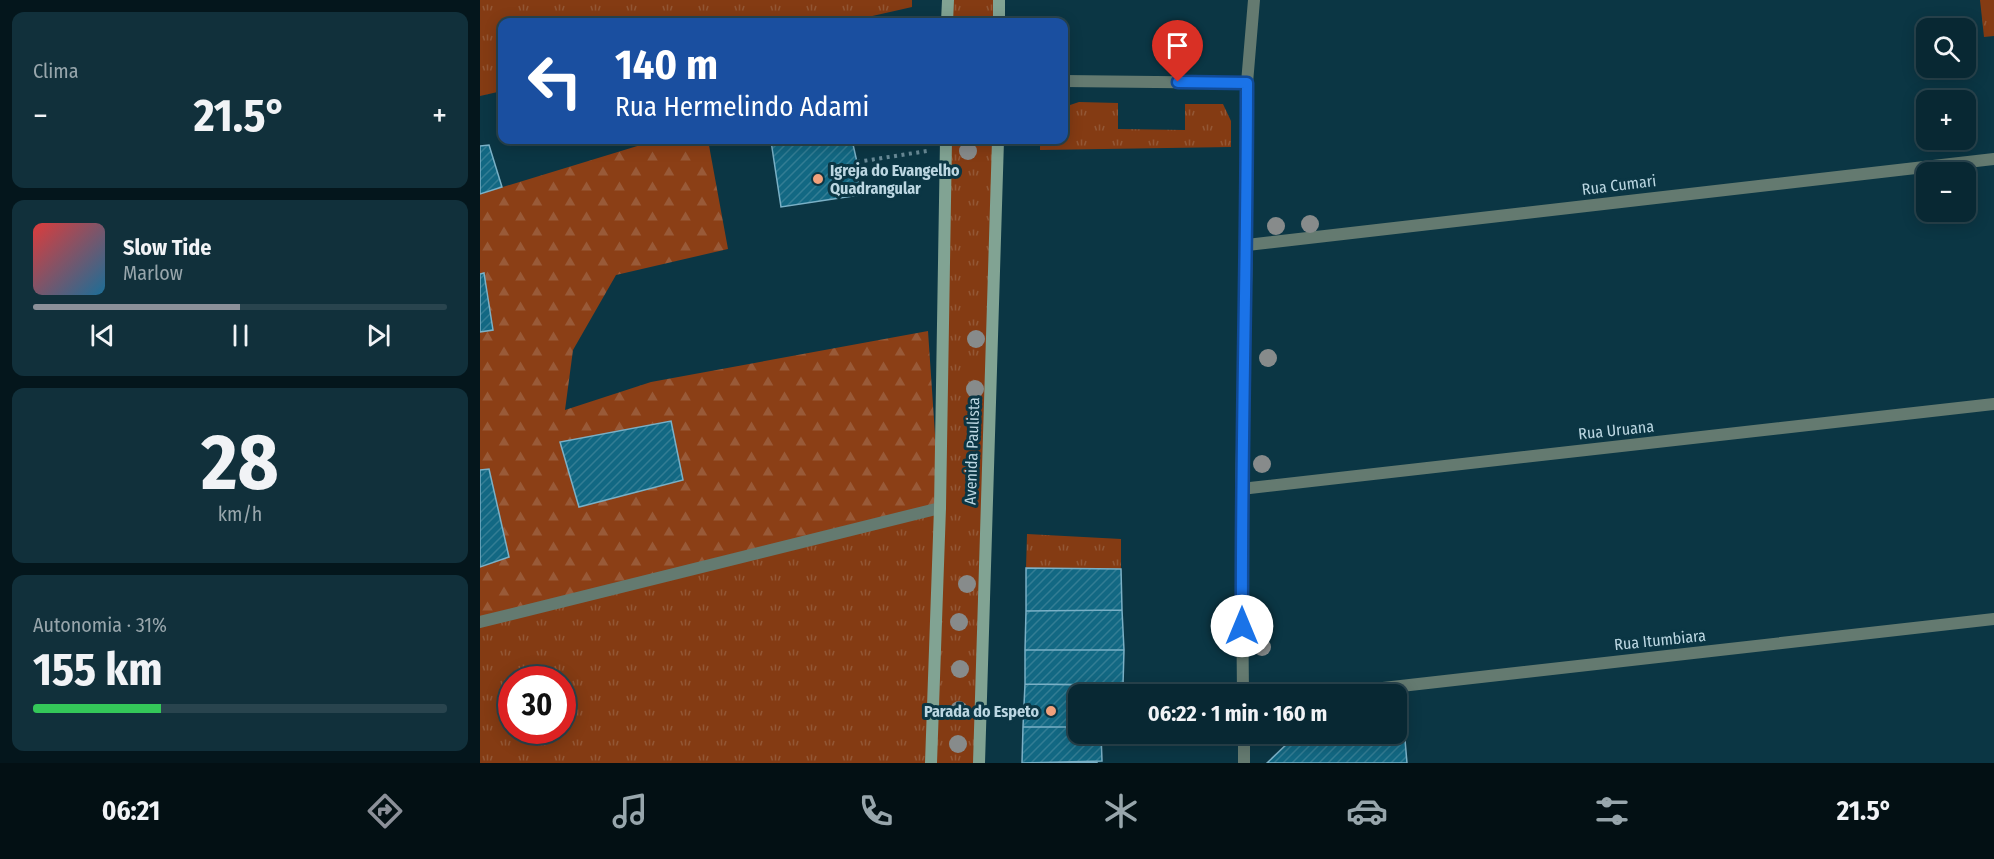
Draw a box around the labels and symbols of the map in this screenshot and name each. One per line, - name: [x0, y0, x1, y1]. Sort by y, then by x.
- pin: [1152, 20, 1203, 82]
- place label: Igreja do Evangelho Quadrangular: [830, 161, 960, 198]
- street label: Rua Cumari: [1581, 171, 1657, 199]
- marker: Igreja do Evangelho Quadrangular: [811, 172, 825, 186]
- street label: Avenida Paulista: [961, 397, 983, 505]
- street label: Rua Uruana: [1577, 417, 1655, 443]
- position arrow: [1210, 594, 1274, 658]
- street label: Rua Itumbiara: [1613, 626, 1707, 654]
- speed limit sign: 30: [498, 666, 576, 744]
- place label: Parada do Espeto: [924, 702, 1039, 721]
- marker: Parada do Espeto: [1044, 704, 1058, 718]

